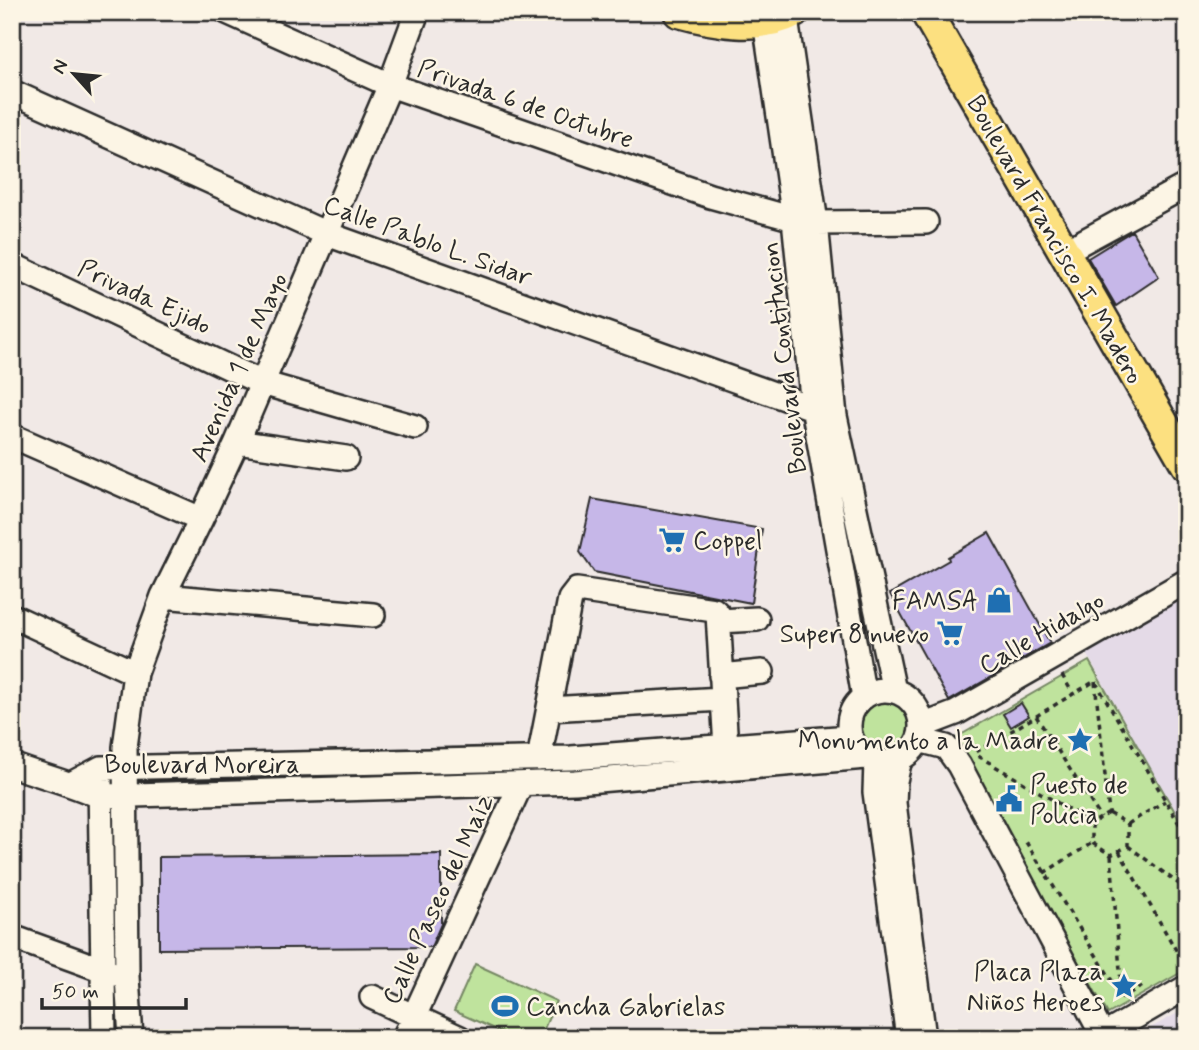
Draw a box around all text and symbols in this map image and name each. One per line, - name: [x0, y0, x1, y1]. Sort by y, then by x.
- north arrow: [38, 38, 108, 108]
- street label: Privada 6 de Octubre: [413, 52, 638, 158]
- text: N: [46, 56, 74, 78]
- street label: Boulevard Francisco I. Madero: [958, 90, 1151, 390]
- street label: Calle Pablo L. Sidar: [318, 188, 537, 296]
- street label: Boulevard Contitucion: [754, 240, 816, 476]
- street label: Privada Ejido: [72, 252, 216, 344]
- street label: Avenida 1 de Mayo: [183, 268, 297, 468]
- supermarket icon: Coppel: [657, 525, 687, 555]
- place label: Coppel: [693, 525, 762, 559]
- street label: Calle Hidalgo: [973, 584, 1111, 683]
- place label: FAMSA: [892, 585, 978, 619]
- shop icon: FAMSA: [984, 585, 1014, 615]
- place label: Super 8 nuevo: [780, 618, 929, 652]
- supermarket icon: Super 8 nuevo: [935, 618, 965, 648]
- place label: Monumento a la Madre: [798, 725, 1059, 759]
- place icon: Monumento a la Madre: [1065, 725, 1095, 755]
- street label: Boulevard Moreira: [104, 749, 300, 783]
- place label: Puesto de Policia: [1030, 769, 1128, 833]
- public building icon: Puesto de Policia: [994, 784, 1024, 814]
- street label: Calle Paseo del Maíz: [375, 789, 502, 1010]
- place label: Placa Plaza Niños Heroes: [967, 956, 1103, 1020]
- scale bar: [42, 966, 186, 1010]
- place icon: Placa Plaza Niños Heroes: [1109, 971, 1139, 1001]
- text: 50 m: [52, 978, 99, 1006]
- sports icon: Cancha Gabrielas: [490, 991, 520, 1021]
- place label: Cancha Gabrielas: [526, 991, 725, 1025]

